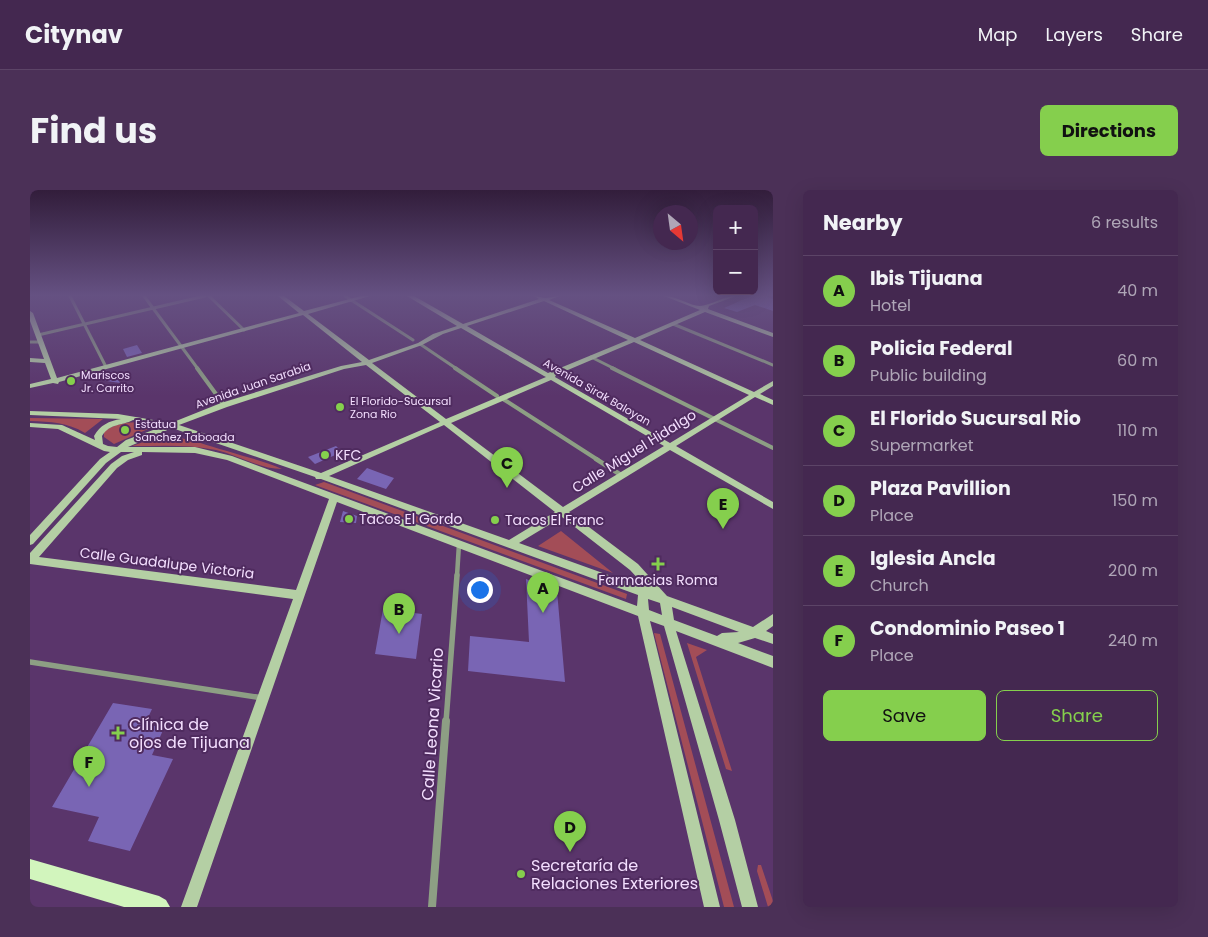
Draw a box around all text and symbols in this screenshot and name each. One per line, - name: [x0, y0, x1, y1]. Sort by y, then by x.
- text: Citynav: [25, 18, 123, 51]
- text: Map: [978, 22, 1018, 47]
- text: Layers: [1046, 22, 1103, 47]
- text: Share: [1131, 22, 1183, 47]
- button: Directions: [1040, 105, 1178, 156]
- text: Find us: [30, 106, 157, 155]
- north arrow: [653, 205, 698, 250]
- map controls: [713, 205, 758, 295]
- button: +: [713, 205, 758, 250]
- text: Nearby: [823, 208, 903, 237]
- text: 6 results: [1091, 211, 1158, 234]
- button: −: [713, 250, 758, 295]
- text: Ibis Tijuana: [870, 265, 983, 292]
- text: A: [833, 279, 845, 302]
- text: 40 m: [1117, 279, 1158, 302]
- text: Hotel: [870, 294, 911, 317]
- text: Policia Federal: [870, 335, 1013, 362]
- text: B: [834, 349, 844, 372]
- text: 60 m: [1117, 349, 1158, 372]
- street label: Avenida Sirak Baloyan: [540, 355, 654, 429]
- street label: Avenida Juan Sarabia: [193, 358, 313, 412]
- text: Public building: [870, 364, 987, 387]
- place label: Mariscos Jr. Carrito: [81, 367, 134, 396]
- marker: Mariscos Jr. Carrito: [65, 375, 77, 387]
- place label: El Florido-Sucursal Zona Rio: [350, 393, 451, 422]
- marker: El Florido-Sucursal Zona Rio: [334, 401, 346, 413]
- street label: Calle Miguel Hidalgo: [568, 405, 700, 497]
- text: El Florido Sucursal Rio: [870, 405, 1081, 432]
- place label: Estatua Sanchez Taboada: [135, 416, 235, 445]
- text: C: [833, 419, 845, 442]
- text: 110 m: [1117, 419, 1158, 442]
- marker: Estatua Sanchez Taboada: [119, 424, 131, 436]
- text: Supermarket: [870, 434, 974, 457]
- place label: KFC: [335, 445, 361, 465]
- pin: C: [491, 447, 523, 488]
- marker: KFC: [319, 449, 331, 461]
- text: Plaza Pavillion: [870, 475, 1011, 502]
- pin: E: [707, 488, 739, 529]
- text: D: [833, 489, 845, 512]
- text: 150 m: [1112, 489, 1158, 512]
- text: Place: [870, 504, 914, 527]
- place label: Tacos El Gordo: [359, 509, 462, 529]
- place label: Tacos El Franc: [505, 510, 604, 530]
- marker: Tacos El Gordo: [343, 513, 355, 525]
- marker: Tacos El Franc: [489, 514, 501, 526]
- street label: Calle Guadalupe Victoria: [79, 542, 255, 584]
- text: Iglesia Ancla: [870, 545, 996, 572]
- marker: Farmacias Roma: [652, 558, 664, 570]
- text: E: [835, 559, 843, 582]
- text: 200 m: [1108, 559, 1158, 582]
- place label: Farmacias Roma: [598, 570, 718, 590]
- pin: A: [527, 572, 559, 613]
- text: Church: [870, 574, 929, 597]
- your location: [467, 577, 493, 603]
- pin: B: [383, 593, 415, 634]
- text: Condominio Paseo 1: [870, 615, 1065, 642]
- text: F: [835, 629, 843, 652]
- text: 240 m: [1108, 629, 1158, 652]
- text: Place: [870, 644, 914, 667]
- street label: Calle Leona Vicario: [416, 647, 449, 801]
- button: Save: [823, 690, 986, 741]
- button: Share: [996, 690, 1158, 741]
- place label: Clínica de ojos de Tijuana: [129, 713, 250, 754]
- marker: Clínica de ojos de Tijuana: [111, 726, 125, 740]
- pin: F: [73, 746, 105, 787]
- pin: D: [554, 811, 586, 852]
- place label: Secretaría de Relaciones Exteriores: [531, 854, 698, 895]
- marker: Secretaría de Relaciones Exteriores: [515, 868, 527, 880]

